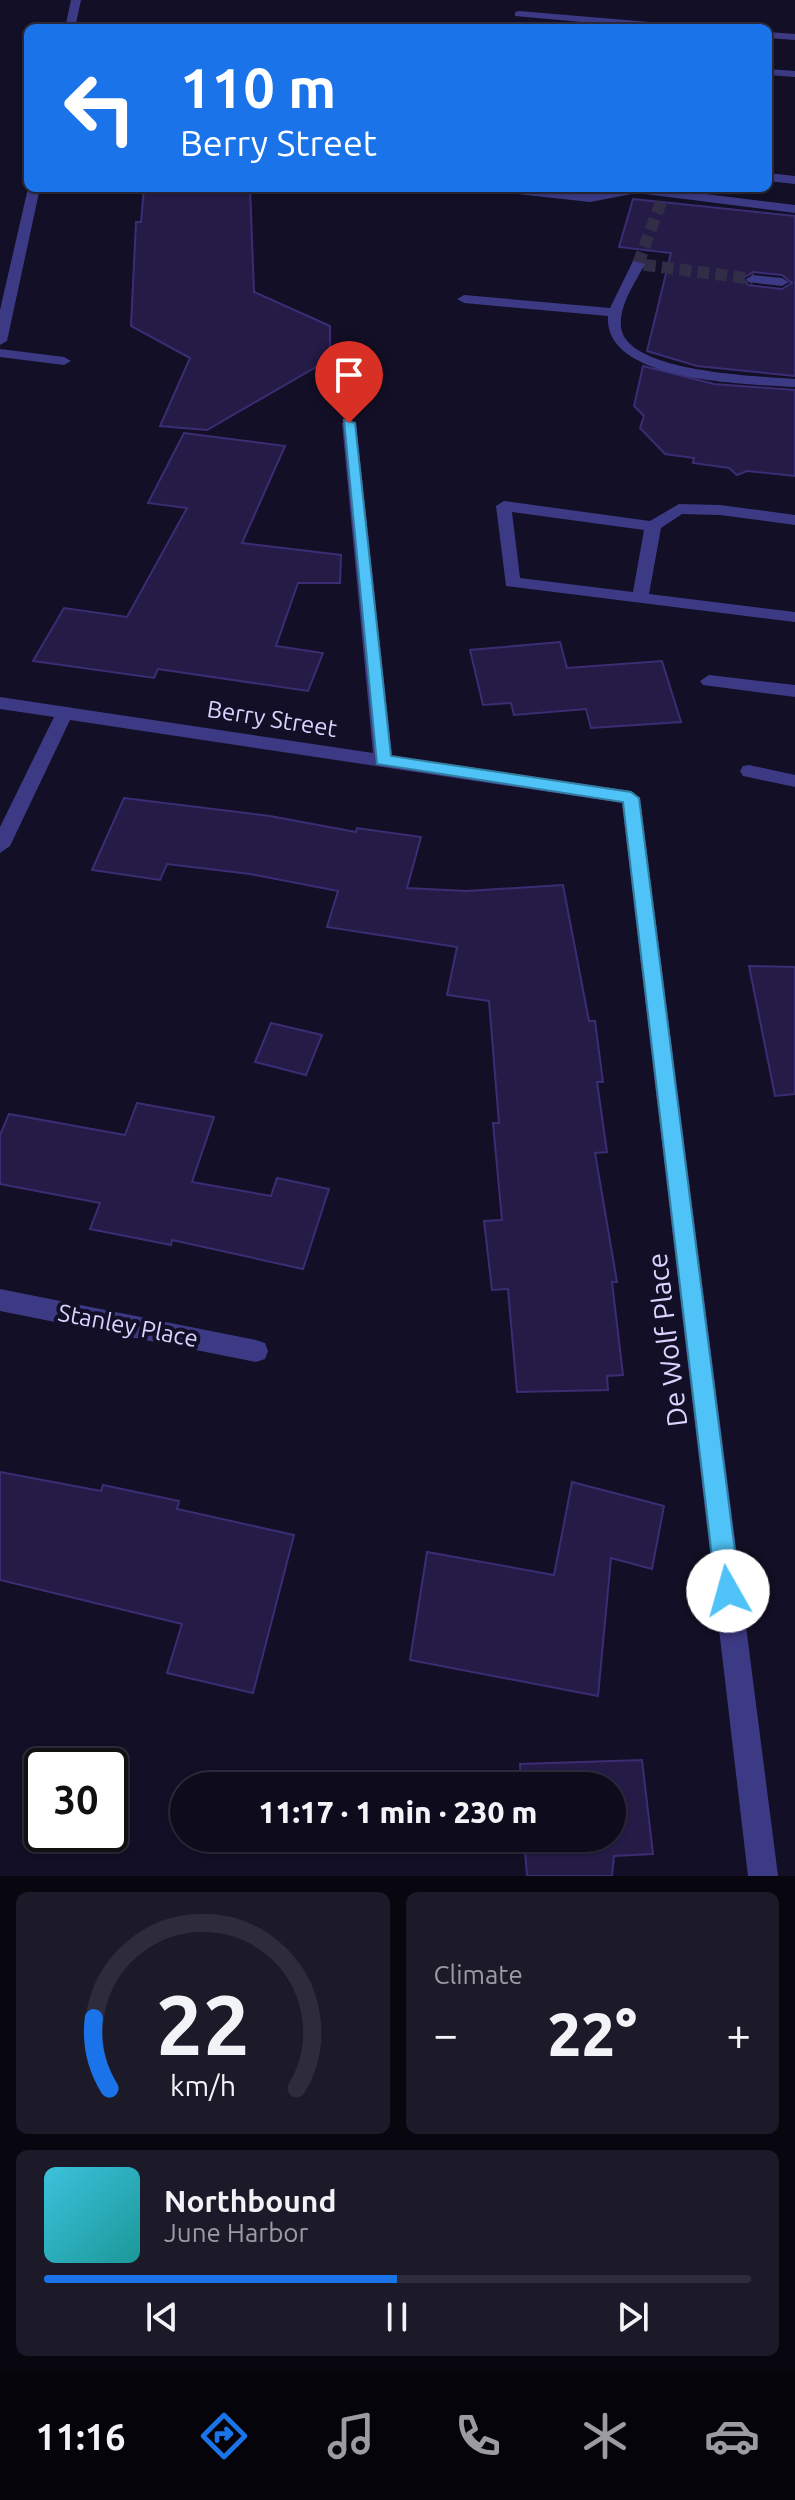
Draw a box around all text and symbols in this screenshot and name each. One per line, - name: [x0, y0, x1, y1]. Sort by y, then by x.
- icon: left: [48, 56, 152, 160]
- text: 110 m: [180, 56, 336, 119]
- text: Berry Street: [180, 122, 377, 163]
- pin: [315, 341, 383, 423]
- icon: arrive: [327, 353, 371, 397]
- street label: Berry Street: [205, 695, 340, 742]
- street label: De Wolf Place: [640, 1251, 693, 1429]
- street label: Stanley Place: [56, 1299, 200, 1352]
- position arrow: [686, 1549, 770, 1633]
- speed limit sign: 30: [24, 1748, 128, 1852]
- text: 11:17 · 1 min · 230 m: [259, 1795, 537, 1829]
- text: Climate: [434, 1960, 523, 1989]
- text: 22: [156, 1977, 250, 2071]
- text: 22°: [548, 2000, 637, 2067]
- text: −: [434, 2009, 458, 2058]
- text: +: [726, 2009, 751, 2058]
- text: km/h: [170, 2069, 236, 2101]
- text: Northbound: [164, 2184, 336, 2218]
- text: June Harbor: [164, 2218, 308, 2247]
- icon: previous: [140, 2295, 184, 2339]
- icon: pause: [375, 2295, 419, 2339]
- icon: next: [611, 2295, 655, 2339]
- icon: directions: [196, 2408, 252, 2464]
- icon: music: [323, 2408, 379, 2464]
- icon: phone: [450, 2408, 506, 2464]
- icon: climate: [577, 2408, 633, 2464]
- icon: car: [704, 2408, 760, 2464]
- text: 11:16: [35, 2416, 125, 2457]

